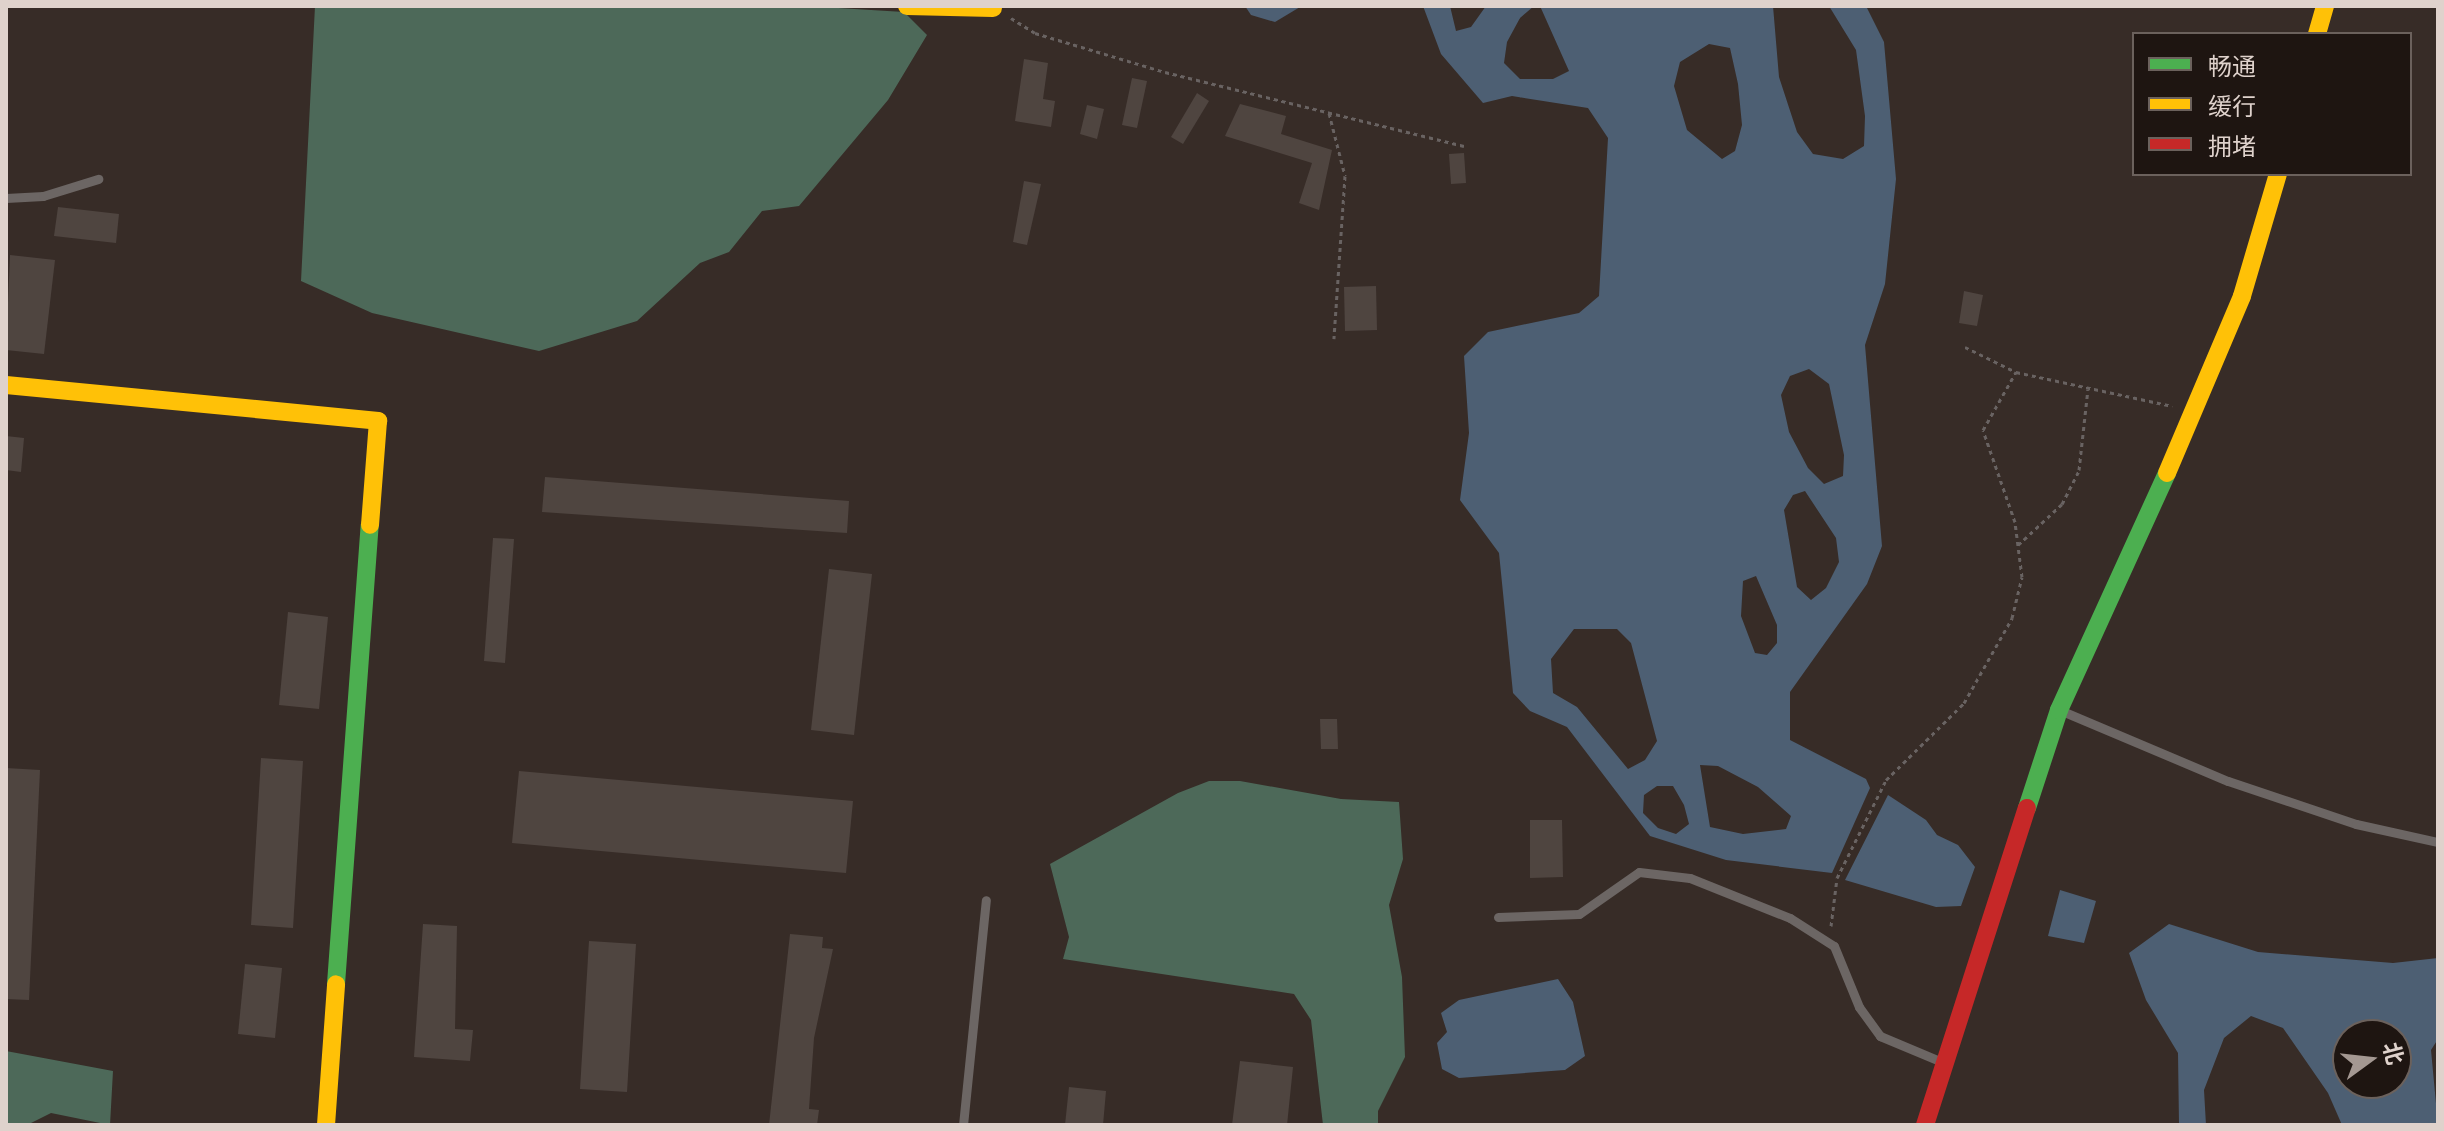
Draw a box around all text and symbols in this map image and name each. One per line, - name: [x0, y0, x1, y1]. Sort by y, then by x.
- legend: [2132, 32, 2412, 176]
- text: 畅通: [2208, 50, 2256, 82]
- text: 缓行: [2208, 90, 2256, 122]
- text: 拥堵: [2208, 130, 2256, 162]
- north arrow: [2332, 1019, 2412, 1099]
- text: 北: [2377, 1039, 2411, 1068]

